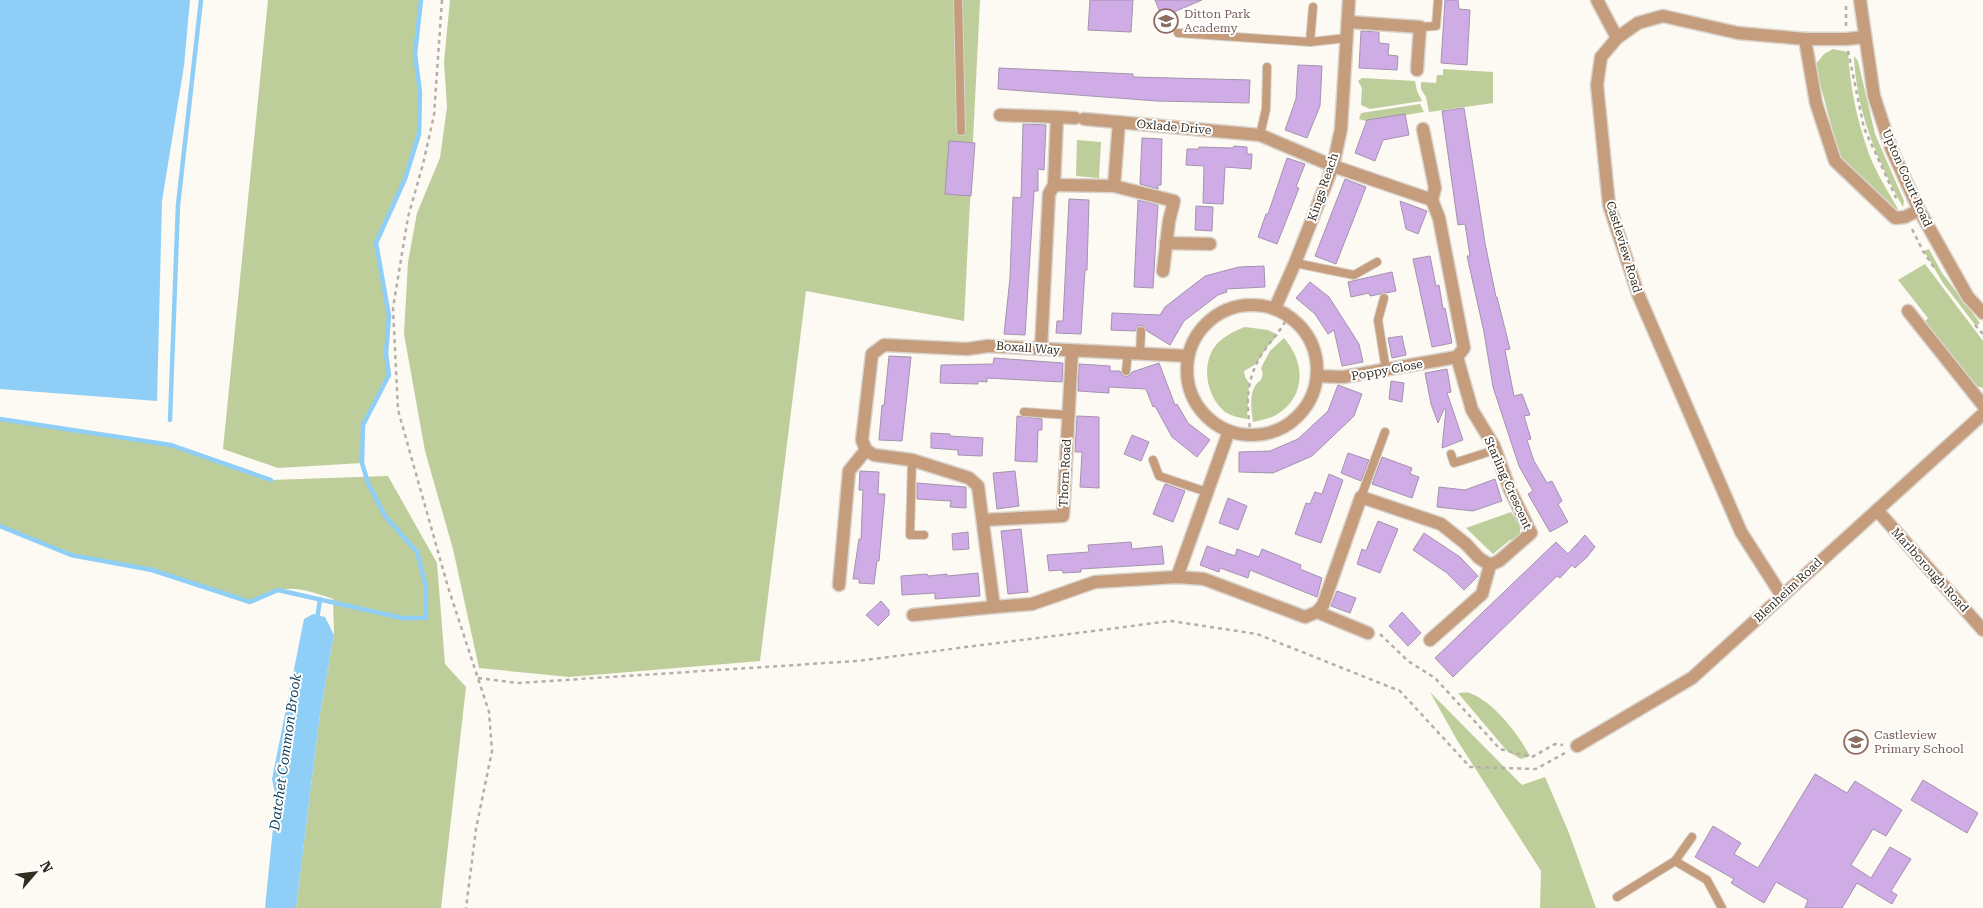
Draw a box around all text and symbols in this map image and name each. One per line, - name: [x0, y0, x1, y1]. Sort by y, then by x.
- place label: Ditton Park Academy: [1184, 7, 1251, 35]
- school or university icon: Ditton Park Academy: [1153, 8, 1179, 34]
- street label: Oxlade Drive: [1136, 117, 1212, 137]
- street label: Upton Court Road: [1879, 127, 1935, 229]
- street label: Kings Reach: [1305, 151, 1341, 223]
- street label: Castleview Road: [1603, 199, 1645, 295]
- street label: Boxall Way: [996, 339, 1061, 357]
- street label: Poppy Close: [1350, 357, 1424, 383]
- street label: Starling Crescent: [1481, 435, 1535, 532]
- street label: Thorn Road: [1056, 438, 1074, 507]
- street label: Marlborough Road: [1889, 525, 1972, 615]
- street label: Blenheim Road: [1751, 555, 1825, 625]
- water label: Datchet Common Brook: [266, 672, 304, 832]
- place label: Castleview Primary School: [1874, 728, 1964, 756]
- school or university icon: Castleview Primary School: [1843, 729, 1869, 755]
- north arrow: [10, 848, 60, 898]
- text: N: [37, 858, 56, 876]

